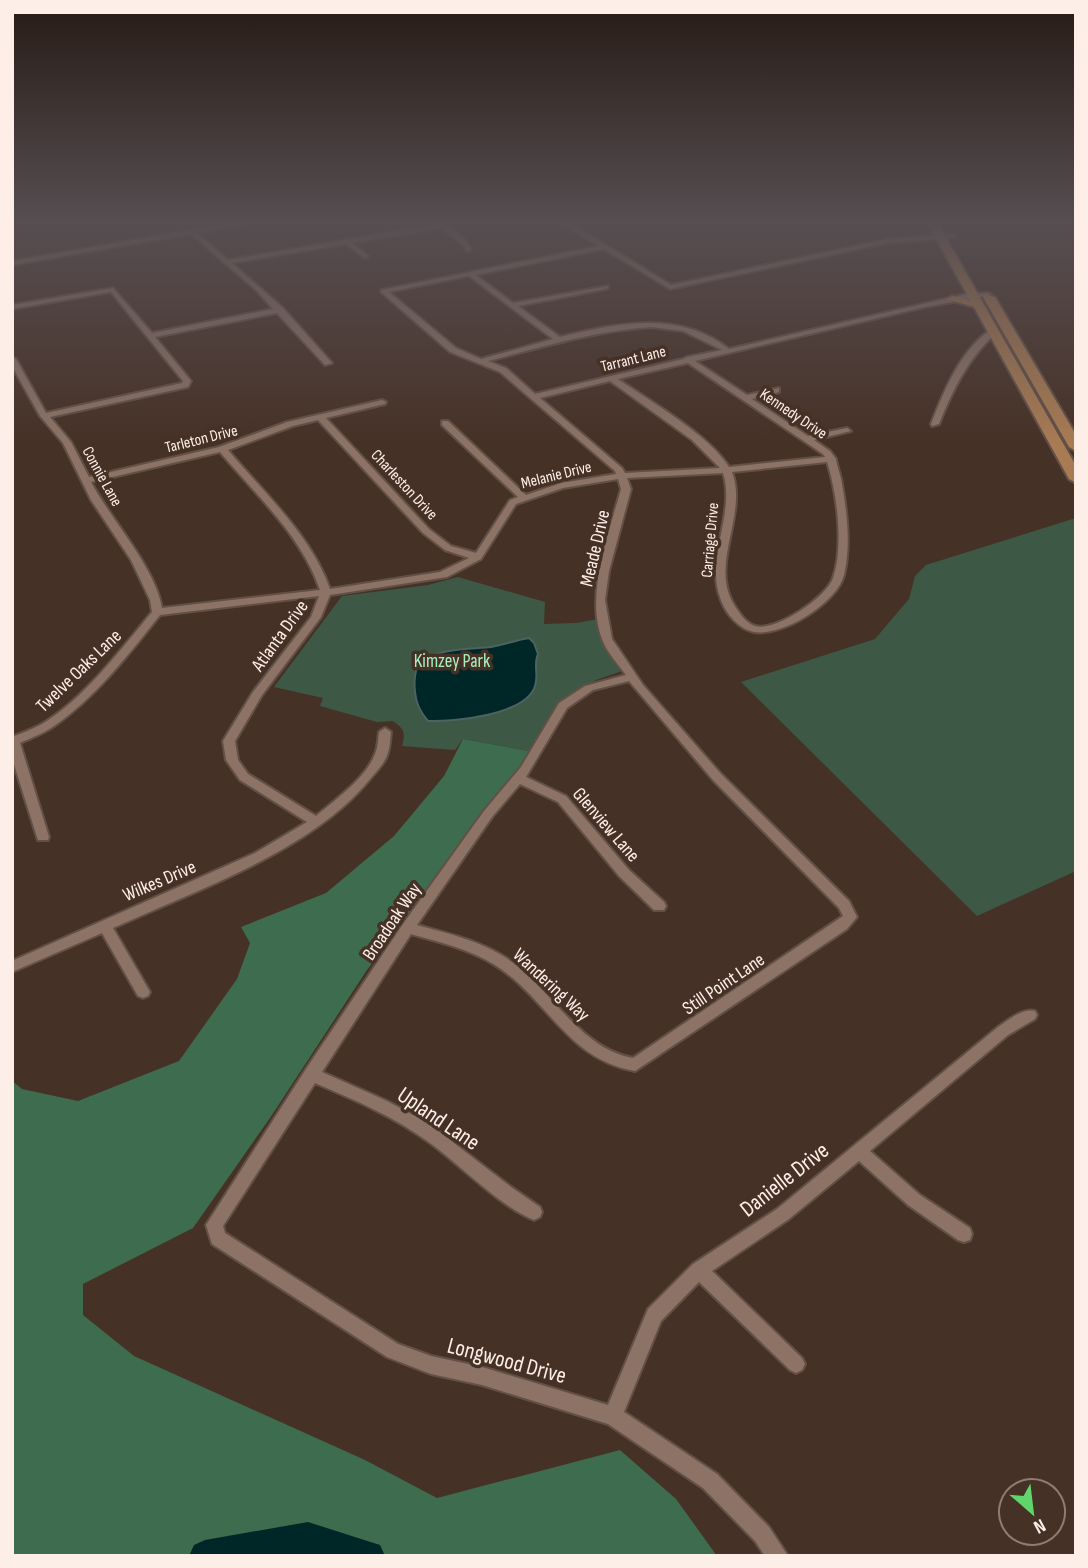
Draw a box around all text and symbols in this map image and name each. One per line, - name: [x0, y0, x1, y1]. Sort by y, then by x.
- street label: Tarrant Lane: [599, 342, 668, 377]
- street label: Kennedy Drive: [756, 385, 830, 444]
- street label: Tarleton Drive: [163, 421, 240, 458]
- street label: Connie Lane: [78, 444, 126, 510]
- street label: Charleston Drive: [367, 446, 441, 524]
- street label: Melanie Drive: [519, 458, 594, 493]
- street label: Carriage Drive: [698, 502, 723, 578]
- street label: Meade Drive: [575, 508, 615, 589]
- street label: Atlanta Drive: [246, 596, 314, 677]
- street label: Twelve Oaks Lane: [32, 625, 127, 718]
- park label: Kimzey Park: [414, 650, 491, 673]
- street label: Glenview Lane: [567, 783, 644, 867]
- street label: Wilkes Drive: [120, 856, 200, 907]
- street label: Broadoak Way: [358, 878, 427, 965]
- street label: Wandering Way: [508, 944, 595, 1027]
- street label: Still Point Lane: [678, 948, 769, 1020]
- street label: Upland Lane: [392, 1081, 485, 1157]
- street label: Danielle Drive: [735, 1136, 835, 1223]
- street label: Longwood Drive: [444, 1332, 569, 1390]
- north arrow: [997, 1477, 1067, 1547]
- text: N: [1029, 1513, 1049, 1538]

